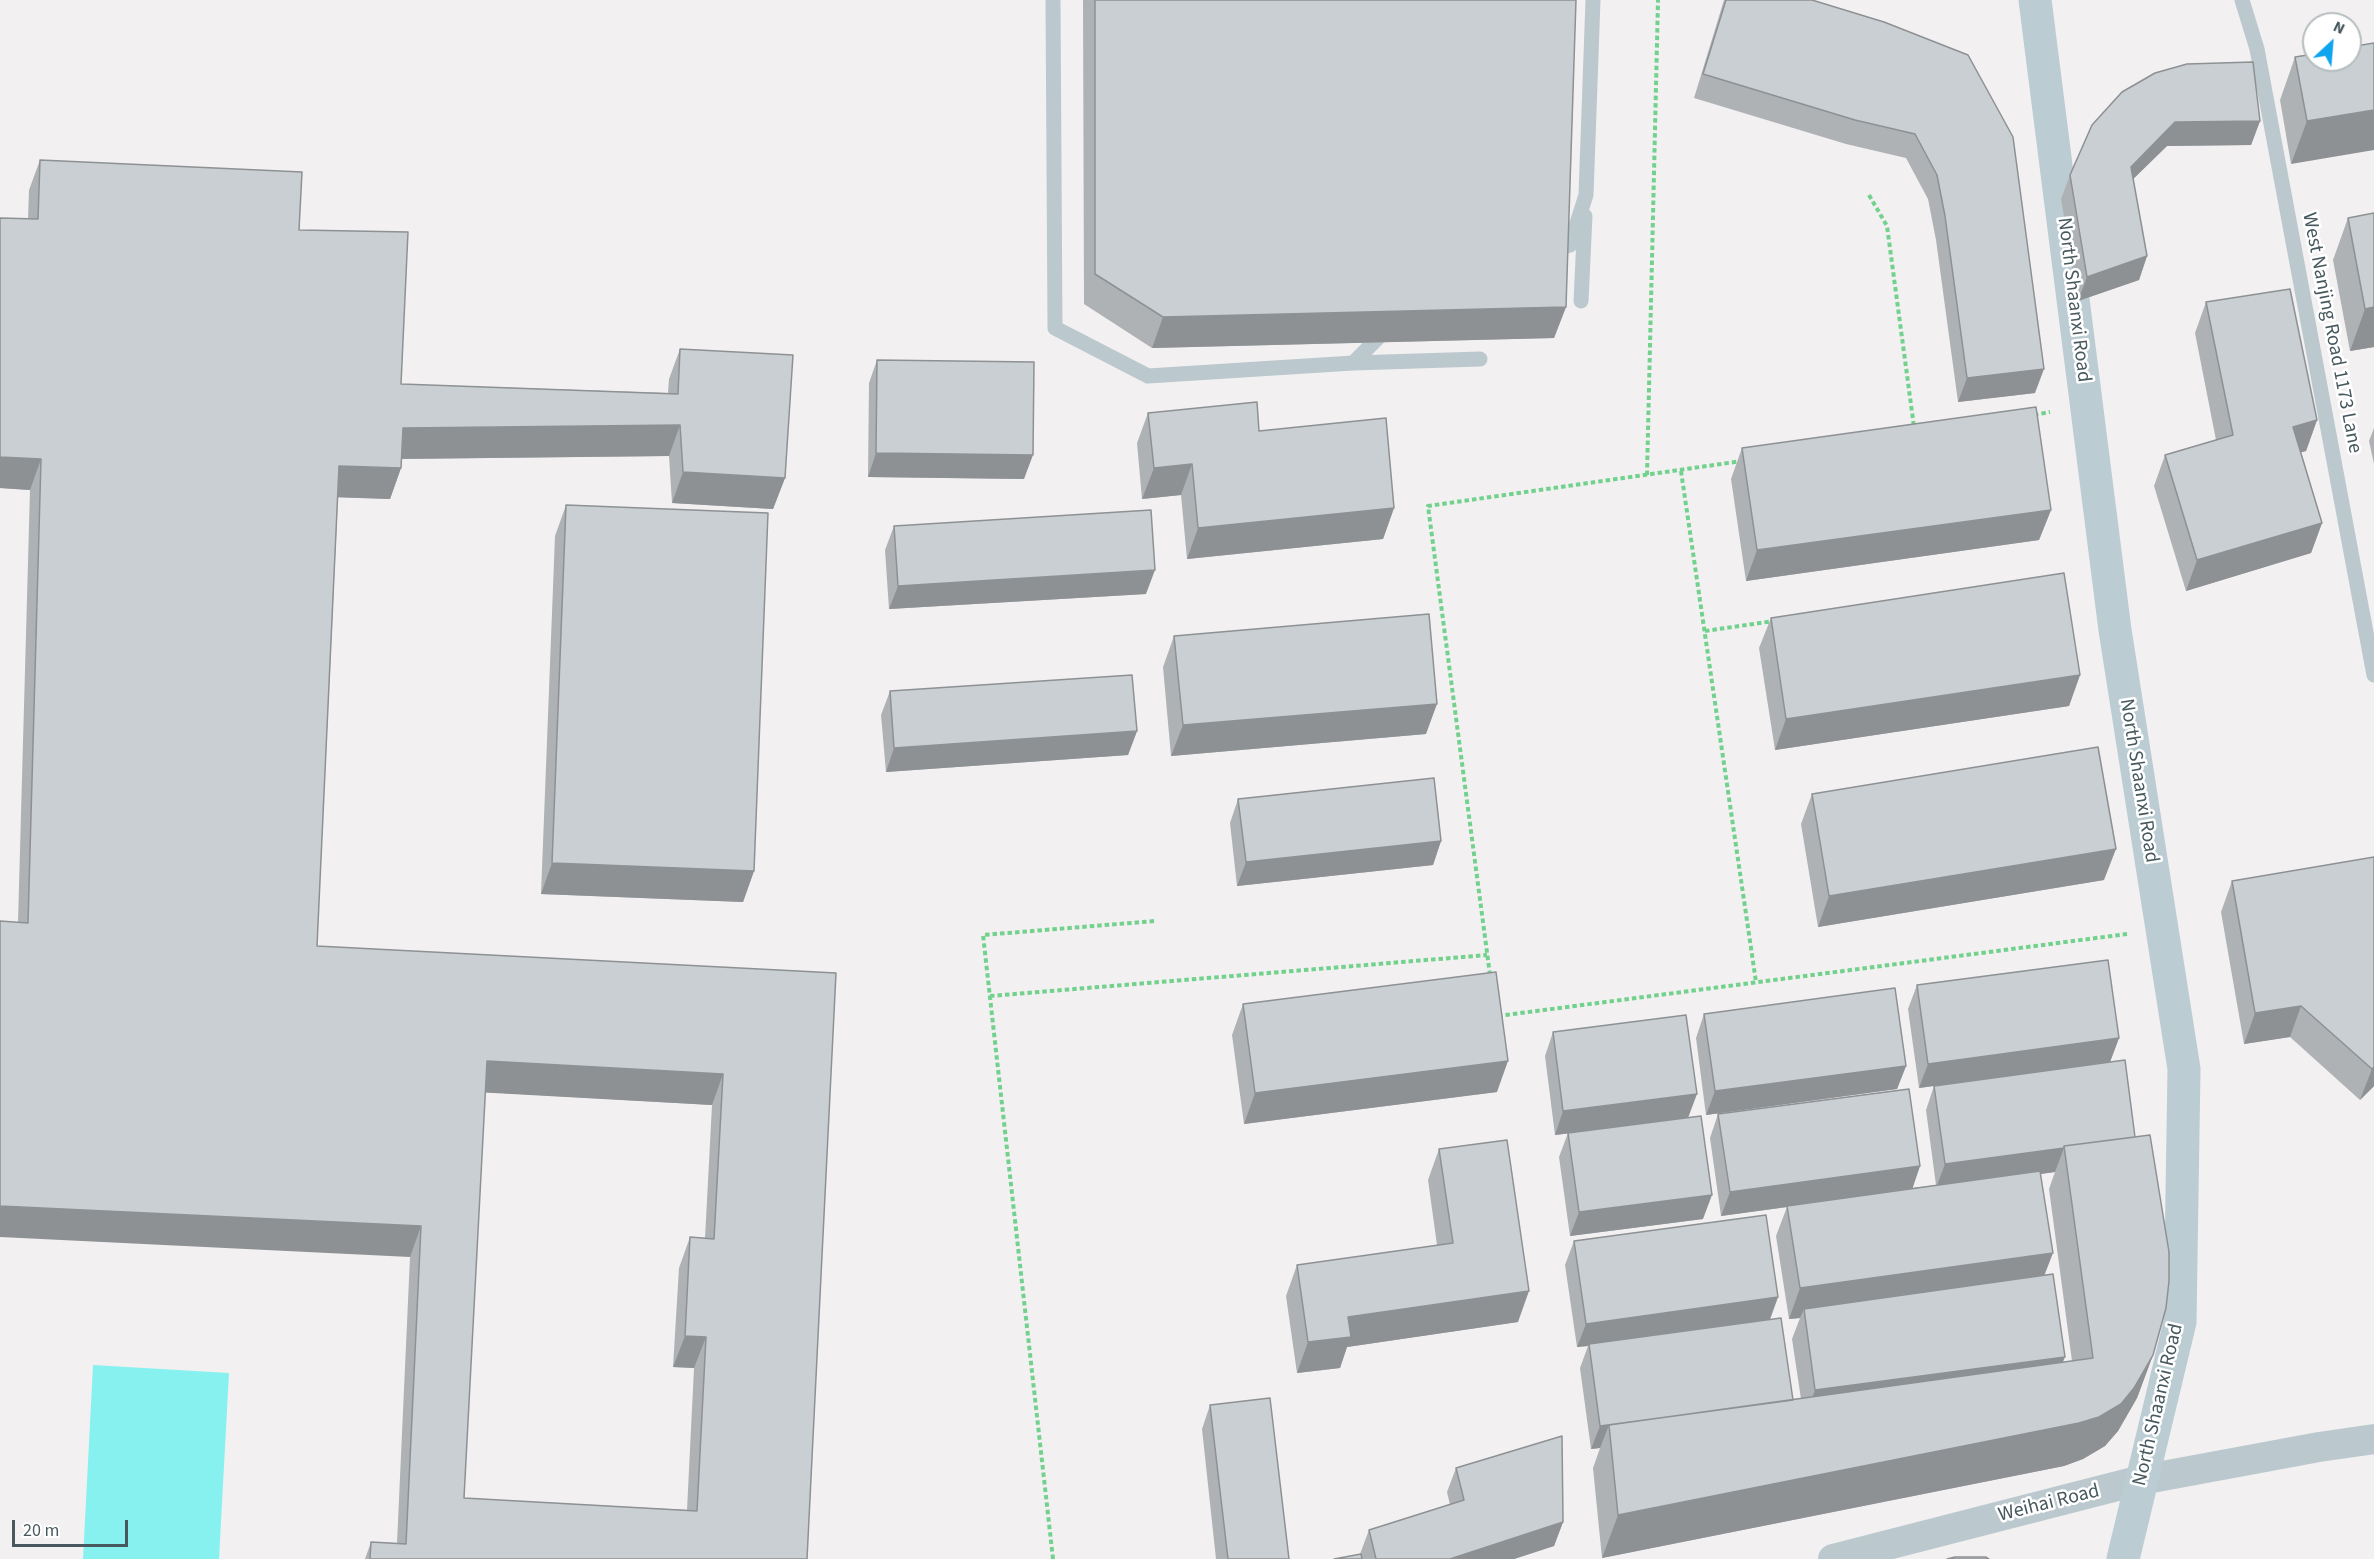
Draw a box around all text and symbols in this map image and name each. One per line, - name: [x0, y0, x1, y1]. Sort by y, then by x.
- north arrow: [2302, 12, 2362, 72]
- text: N: [2329, 15, 2349, 40]
- street label: West Nanjing Road 1173 Lane: [2296, 211, 2366, 455]
- street label: North Shaanxi Road: [2051, 216, 2095, 384]
- street label: North Shaanxi Road: [2113, 697, 2163, 865]
- street label: North Shaanxi Road: [2129, 1322, 2189, 1488]
- street label: Weihai Road: [1996, 1480, 2102, 1528]
- scale bar: [15, 1508, 130, 1546]
- text: 20 m: [23, 1518, 59, 1543]

